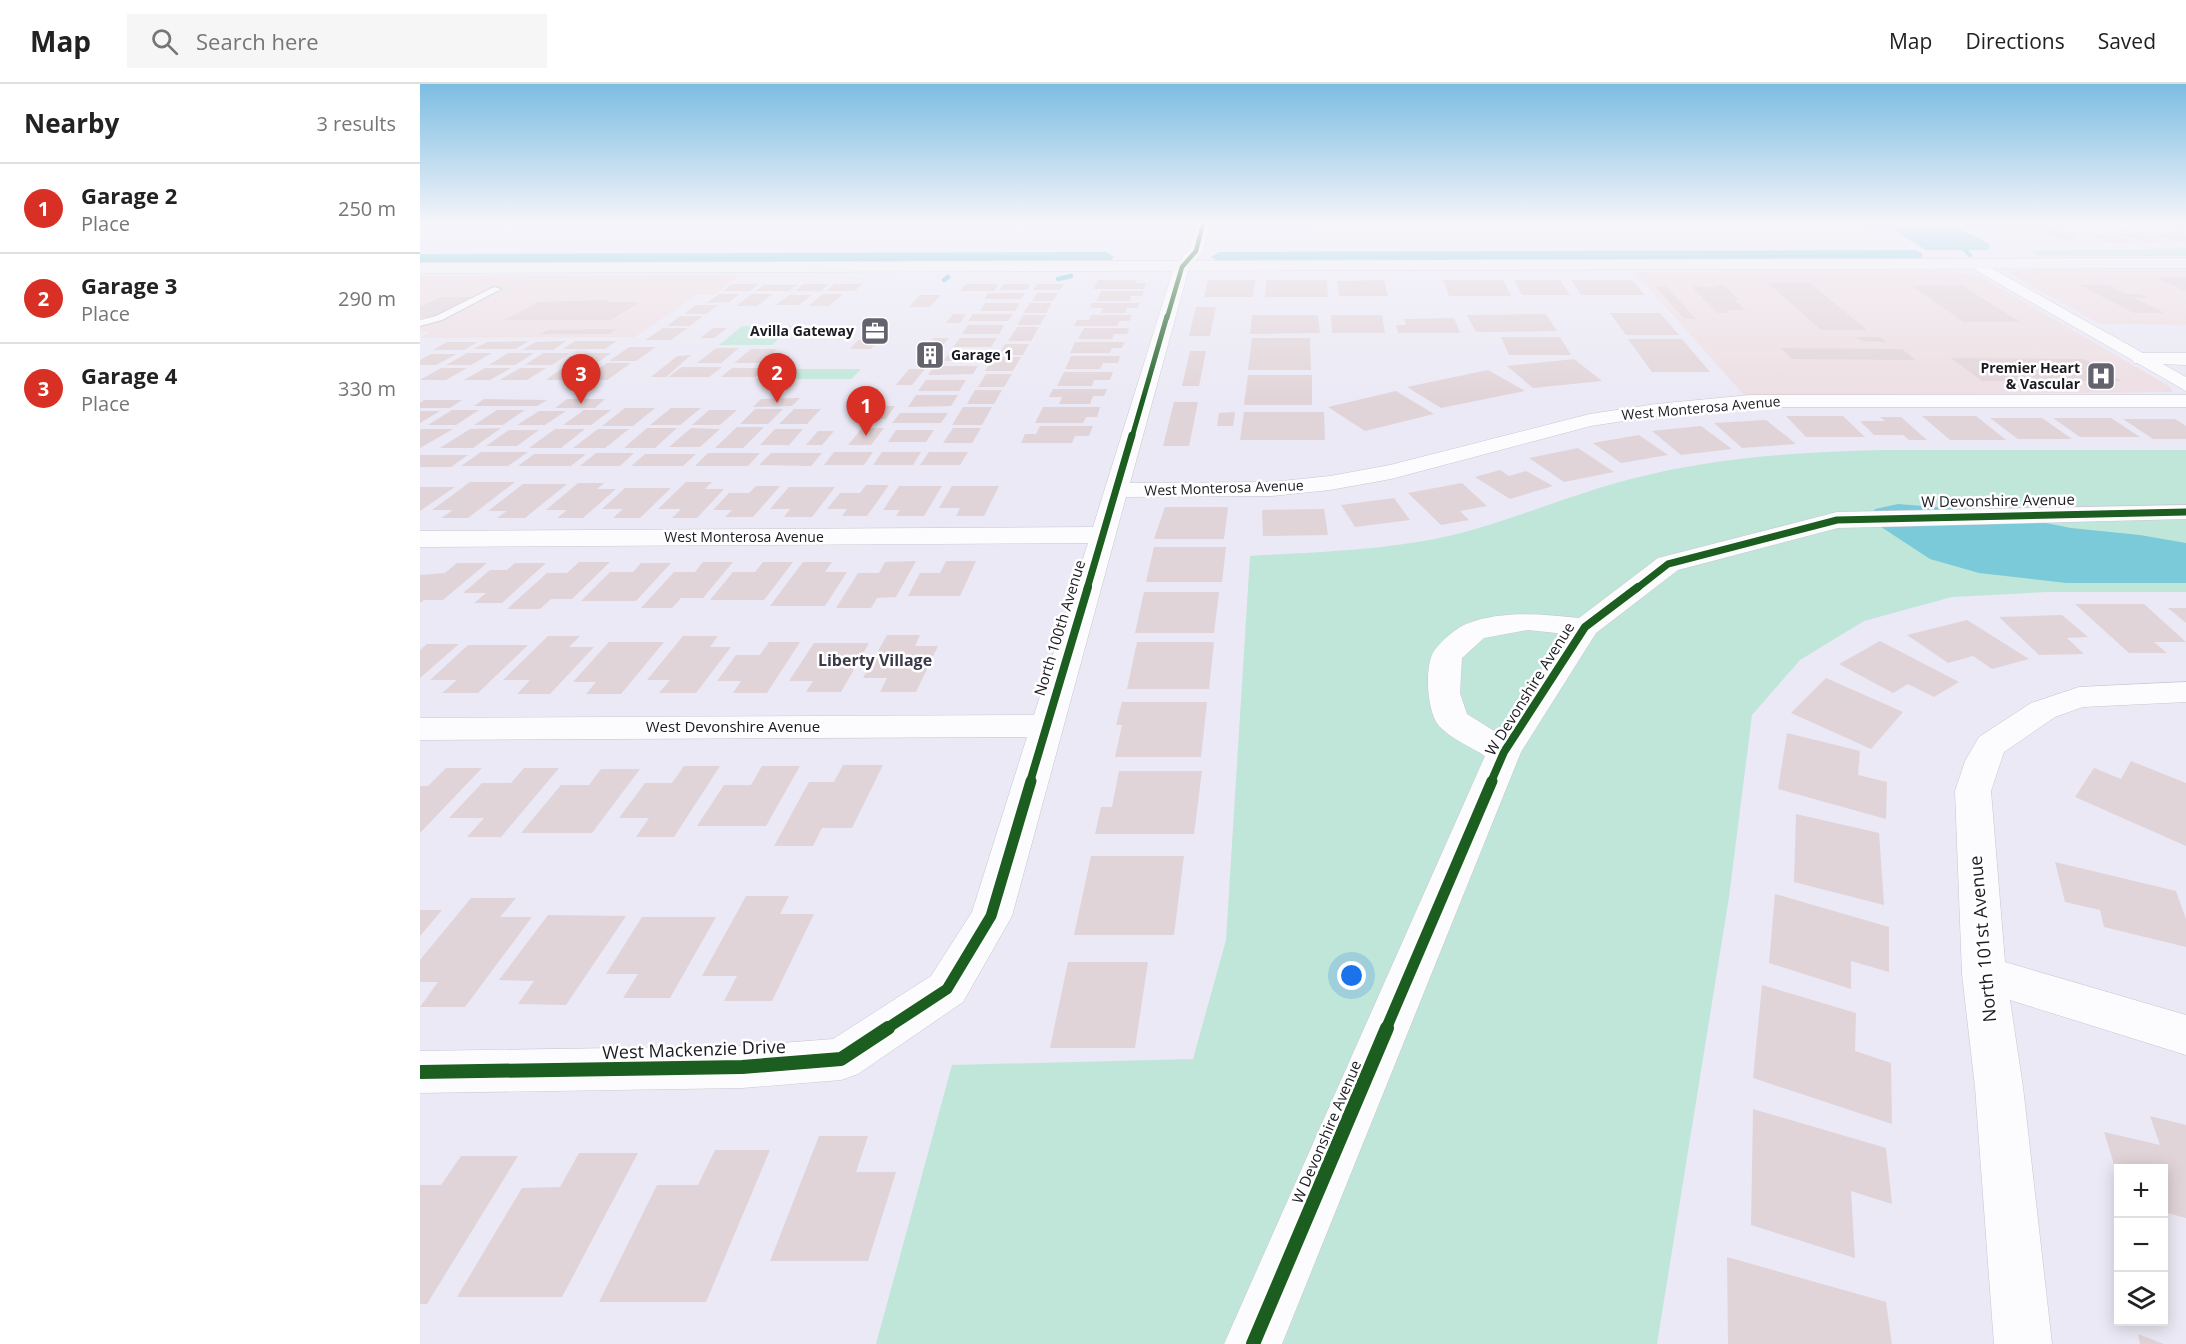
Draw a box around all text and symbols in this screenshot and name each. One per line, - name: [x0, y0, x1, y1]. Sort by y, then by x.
- search box: [127, 14, 547, 68]
- text: Map: [30, 22, 91, 60]
- icon: search: [148, 25, 181, 58]
- text: Search here: [196, 26, 319, 56]
- text: Map: [1889, 27, 1932, 55]
- text: Directions: [1965, 27, 2065, 55]
- text: Saved: [2098, 27, 2156, 55]
- text: Nearby: [24, 105, 119, 141]
- text: 3 results: [316, 110, 396, 137]
- text: Garage 2: [81, 180, 177, 210]
- text: 1: [38, 195, 49, 222]
- text: 250 m: [338, 195, 396, 222]
- text: Place: [81, 210, 130, 237]
- text: Garage 3: [81, 270, 177, 300]
- text: 2: [38, 285, 49, 312]
- text: 290 m: [338, 285, 396, 312]
- text: Place: [81, 300, 130, 327]
- office icon: Avilla Gateway: [859, 315, 891, 347]
- place label: Avilla Gateway: [750, 321, 854, 340]
- building icon: Garage 1: [914, 339, 946, 371]
- place label: Garage 1: [951, 345, 1012, 364]
- pin: 3: [562, 354, 600, 404]
- pin: 2: [758, 354, 796, 403]
- place label: Premier Heart & Vascular: [1980, 358, 2081, 393]
- text: Garage 4: [81, 360, 177, 390]
- hospital icon: Premier Heart & Vascular: [2085, 360, 2117, 392]
- text: 3: [38, 375, 49, 402]
- text: 330 m: [338, 375, 396, 402]
- pin: 1: [846, 386, 886, 436]
- text: Place: [81, 390, 130, 417]
- street label: West Monterosa Avenue: [1621, 391, 1781, 424]
- street label: West Monterosa Avenue: [1144, 475, 1304, 500]
- street label: W Devonshire Avenue: [1921, 489, 2075, 511]
- street label: West Monterosa Avenue: [664, 527, 824, 546]
- street label: North 100th Avenue: [1029, 557, 1089, 698]
- street label: W Devonshire Avenue: [1480, 618, 1578, 759]
- district label: Liberty Village: [818, 649, 932, 671]
- street label: West Devonshire Avenue: [646, 716, 820, 736]
- street label: North 101st Avenue: [1963, 855, 2001, 1023]
- your location: [1337, 961, 1366, 990]
- street label: West Mackenzie Drive: [602, 1034, 786, 1064]
- street label: W Devonshire Avenue: [1287, 1057, 1365, 1206]
- map controls: [2114, 1164, 2168, 1326]
- button: +: [2114, 1164, 2168, 1218]
- button: −: [2114, 1218, 2168, 1272]
- button: layers: [2114, 1272, 2168, 1326]

